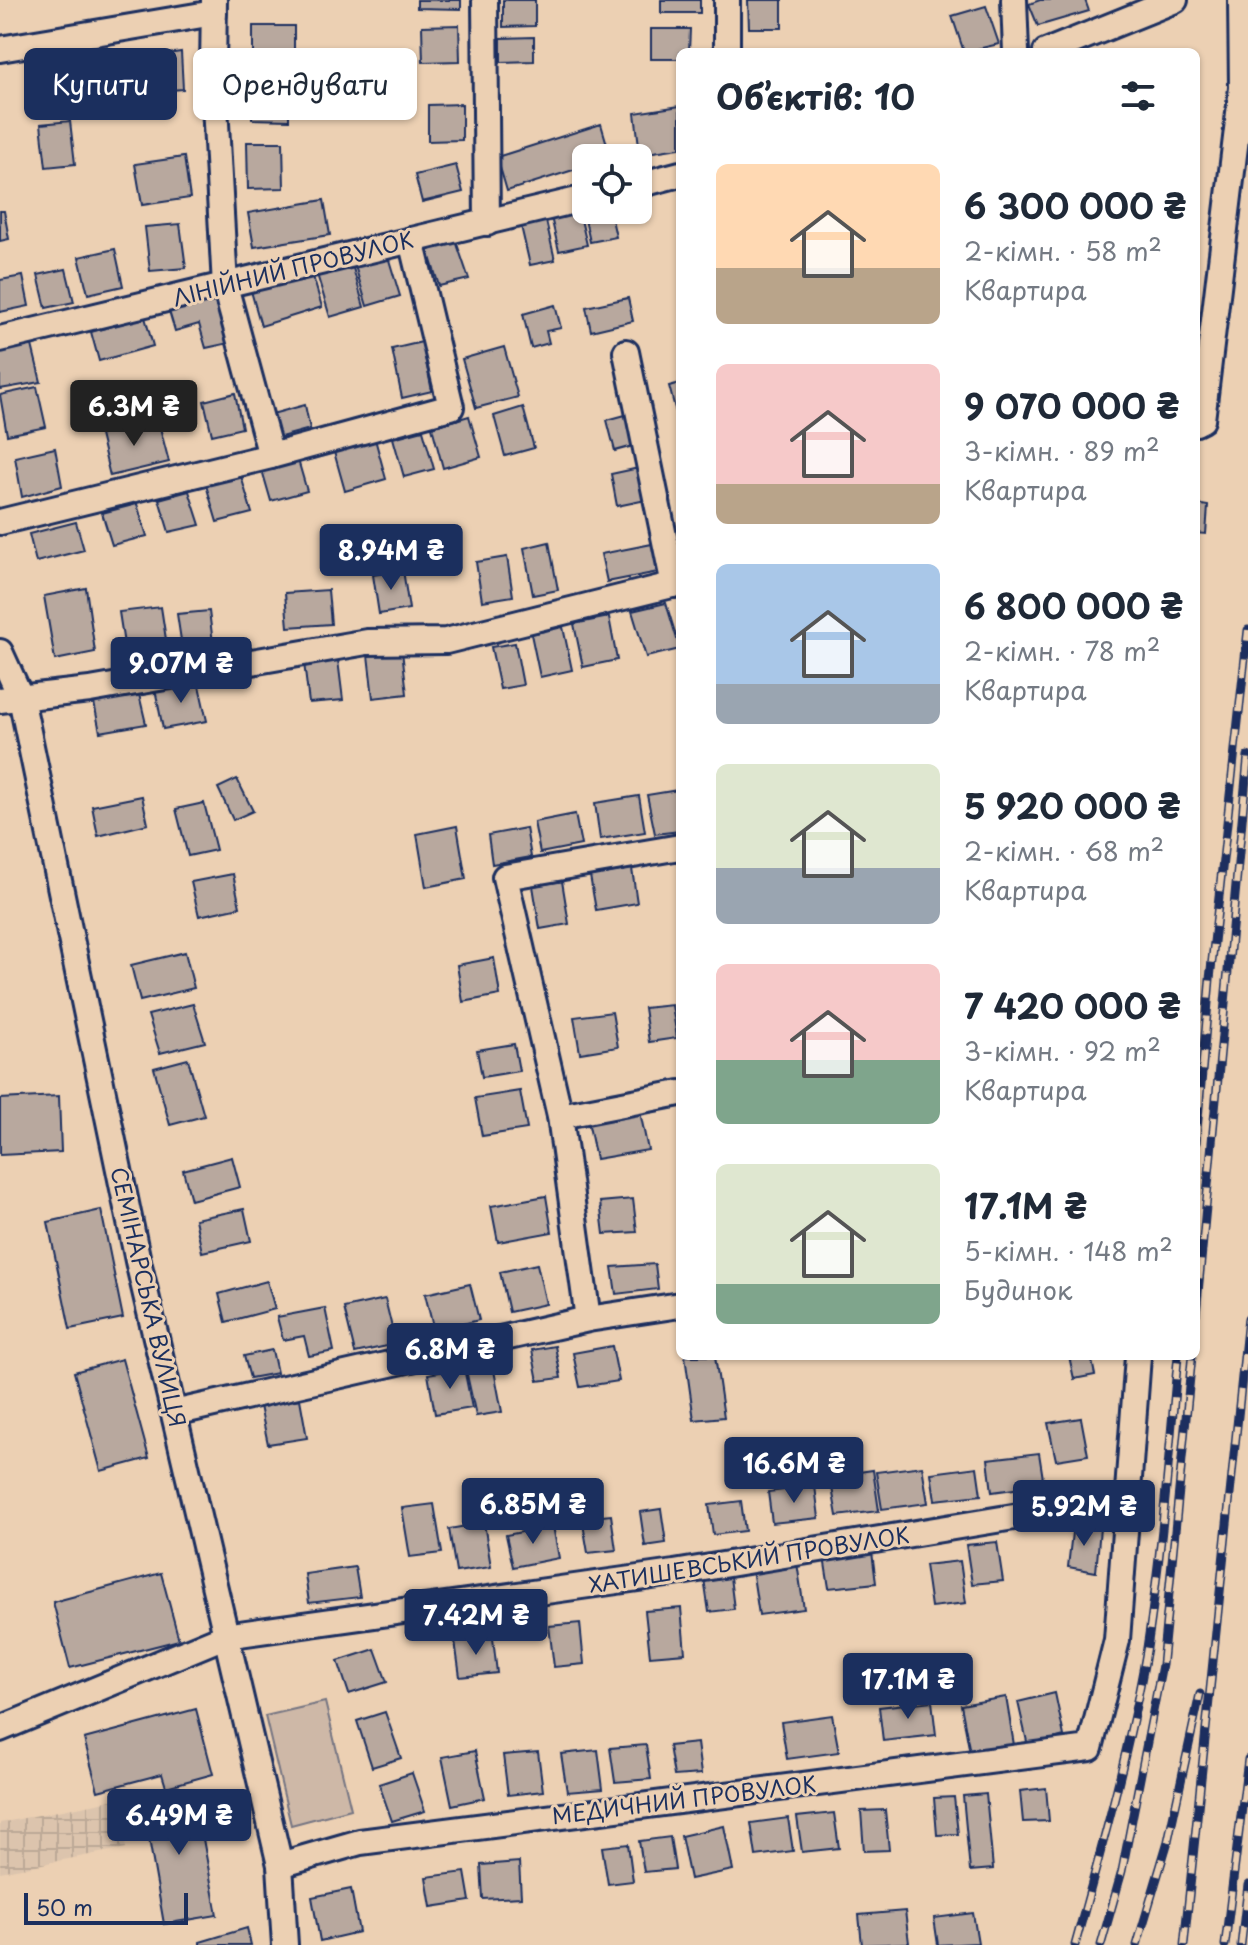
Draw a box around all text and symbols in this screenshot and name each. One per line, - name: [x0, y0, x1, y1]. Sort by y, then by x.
- chip: Купити: [24, 48, 177, 120]
- chip: Орендувати: [193, 48, 417, 120]
- text: Об’єктів: 10: [716, 70, 915, 122]
- icon: filters: [1116, 74, 1160, 118]
- map controls: [572, 144, 652, 224]
- button: locate: [572, 144, 652, 224]
- text: 6 300 000 ₴: [964, 179, 1186, 231]
- icon: home: [780, 196, 876, 292]
- street label: ЛІНІЙНИЙ ПРОВУЛОК: [169, 222, 416, 313]
- text: 2-кімн. · 58 m²: [964, 231, 1162, 270]
- text: Квартира: [964, 270, 1087, 309]
- text: 9 070 000 ₴: [964, 379, 1179, 431]
- pin: 6.3M ₴: [69, 380, 199, 448]
- text: 6.3M ₴: [88, 386, 180, 425]
- icon: home: [780, 396, 876, 492]
- text: 3-кімн. · 89 m²: [964, 431, 1160, 470]
- text: Квартира: [964, 470, 1087, 509]
- pin: 8.94M ₴: [317, 524, 465, 592]
- text: 8.94M ₴: [338, 530, 444, 569]
- text: 6 800 000 ₴: [964, 579, 1183, 631]
- icon: home: [780, 596, 876, 692]
- text: 2-кімн. · 78 m²: [964, 631, 1160, 670]
- pin: 9.07M ₴: [107, 637, 255, 705]
- text: 9.07M ₴: [129, 643, 233, 682]
- text: Квартира: [964, 670, 1087, 709]
- text: 5 920 000 ₴: [964, 779, 1181, 831]
- icon: home: [780, 796, 876, 892]
- text: 2-кімн. · 68 m²: [964, 831, 1164, 870]
- text: Квартира: [964, 870, 1087, 909]
- text: 7 420 000 ₴: [964, 979, 1181, 1031]
- icon: home: [780, 996, 876, 1092]
- text: 3-кімн. · 92 m²: [964, 1031, 1161, 1070]
- text: Квартира: [964, 1070, 1087, 1109]
- street label: СЕМІНАРСЬКА ВУЛИЦЯ: [103, 1163, 195, 1430]
- text: 17.1M ₴: [964, 1179, 1087, 1231]
- icon: home: [780, 1196, 876, 1292]
- text: 5-кімн. · 148 m²: [964, 1231, 1173, 1270]
- text: Будинок: [964, 1270, 1072, 1309]
- pin: 6.8M ₴: [385, 1323, 515, 1391]
- text: 6.8M ₴: [405, 1329, 495, 1368]
- pin: 16.6M ₴: [720, 1437, 868, 1505]
- text: 16.6M ₴: [742, 1443, 846, 1482]
- pin: 6.85M ₴: [459, 1478, 607, 1546]
- pin: 5.92M ₴: [1010, 1480, 1158, 1548]
- text: 6.85M ₴: [480, 1484, 586, 1523]
- text: 5.92M ₴: [1031, 1486, 1137, 1525]
- street label: ХАТИШЕВСЬКИЙ ПРОВУЛОК: [586, 1517, 911, 1600]
- pin: 7.42M ₴: [402, 1589, 550, 1657]
- text: 7.42M ₴: [423, 1595, 529, 1634]
- pin: 17.1M ₴: [834, 1653, 982, 1721]
- text: 17.1M ₴: [861, 1659, 955, 1698]
- street label: МЕДИЧНИЙ ПРОВУЛОК: [550, 1766, 818, 1831]
- pin: 6.49M ₴: [105, 1789, 253, 1857]
- text: 6.49M ₴: [125, 1795, 233, 1834]
- scale bar: [24, 1889, 188, 1925]
- text: 50 m: [36, 1890, 93, 1923]

